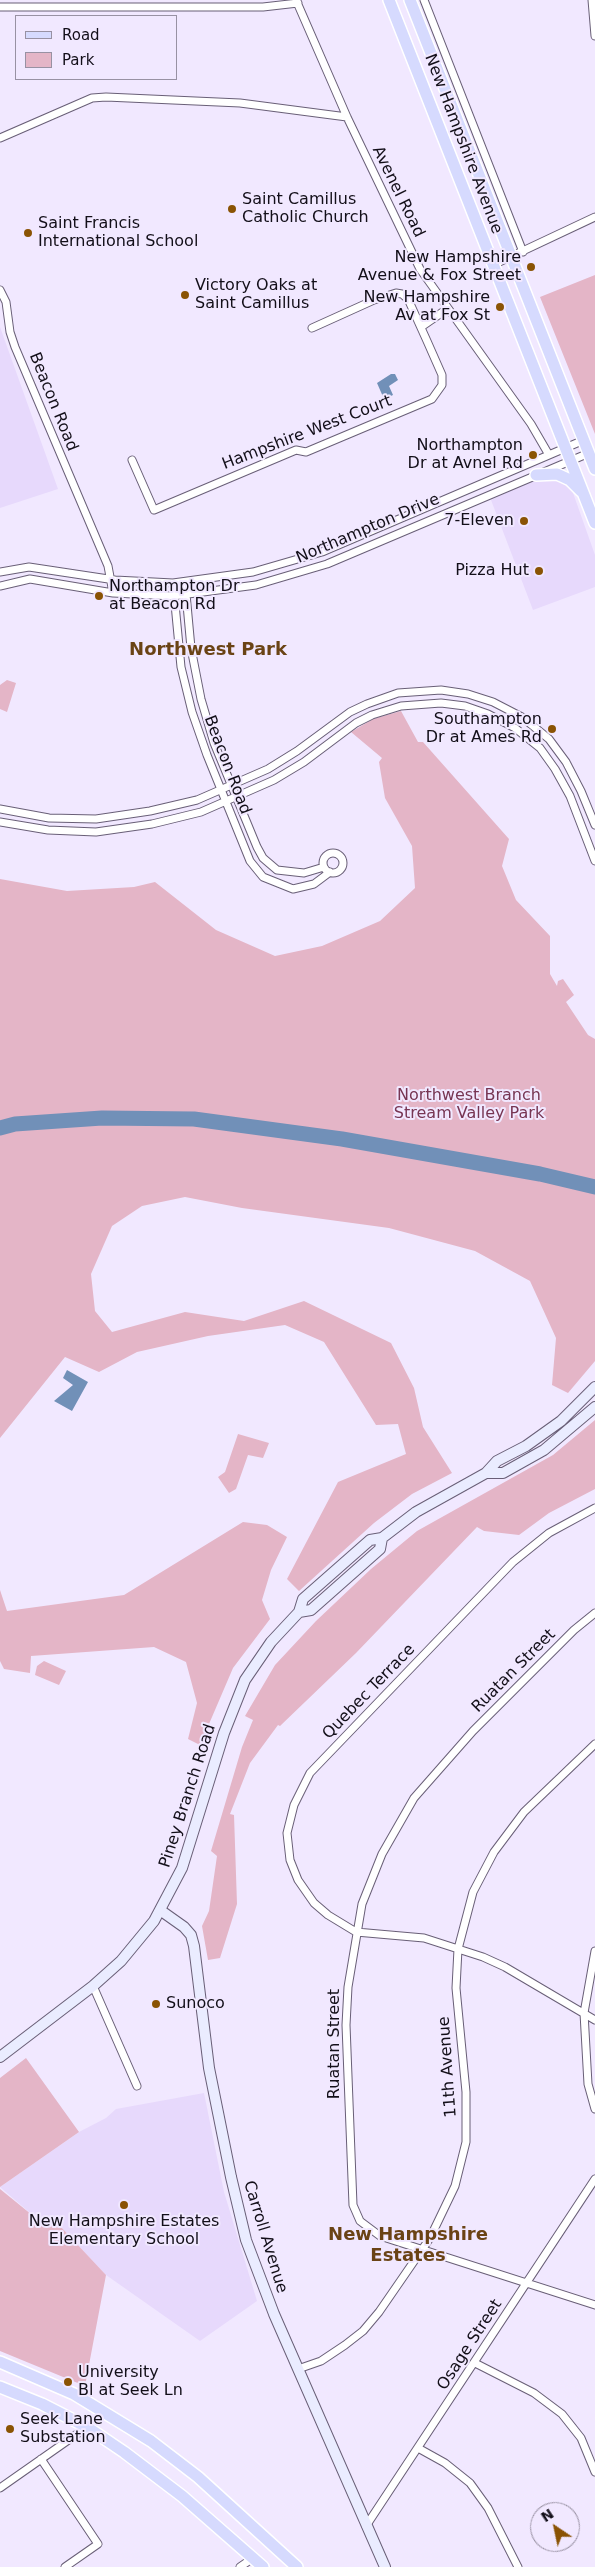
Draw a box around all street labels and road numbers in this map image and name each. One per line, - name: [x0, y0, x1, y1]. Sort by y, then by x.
- street label: New Hampshire Avenue: [420, 51, 506, 237]
- street label: Avenel Road: [368, 143, 428, 241]
- street label: Beacon Road: [25, 350, 81, 454]
- street label: Hampshire West Court: [220, 392, 394, 474]
- street label: Northampton Drive: [293, 490, 443, 568]
- street label: Beacon Road: [199, 713, 255, 817]
- street label: Ruatan Street: [468, 1625, 560, 1717]
- street label: Quebec Terrace: [319, 1640, 419, 1744]
- street label: Piney Branch Road: [156, 1722, 220, 1870]
- street label: Ruatan Street: [325, 1989, 345, 2099]
- street label: 11th Avenue: [435, 2016, 461, 2118]
- street label: Carroll Avenue: [239, 2178, 291, 2296]
- street label: Osage Street: [434, 2296, 506, 2394]

